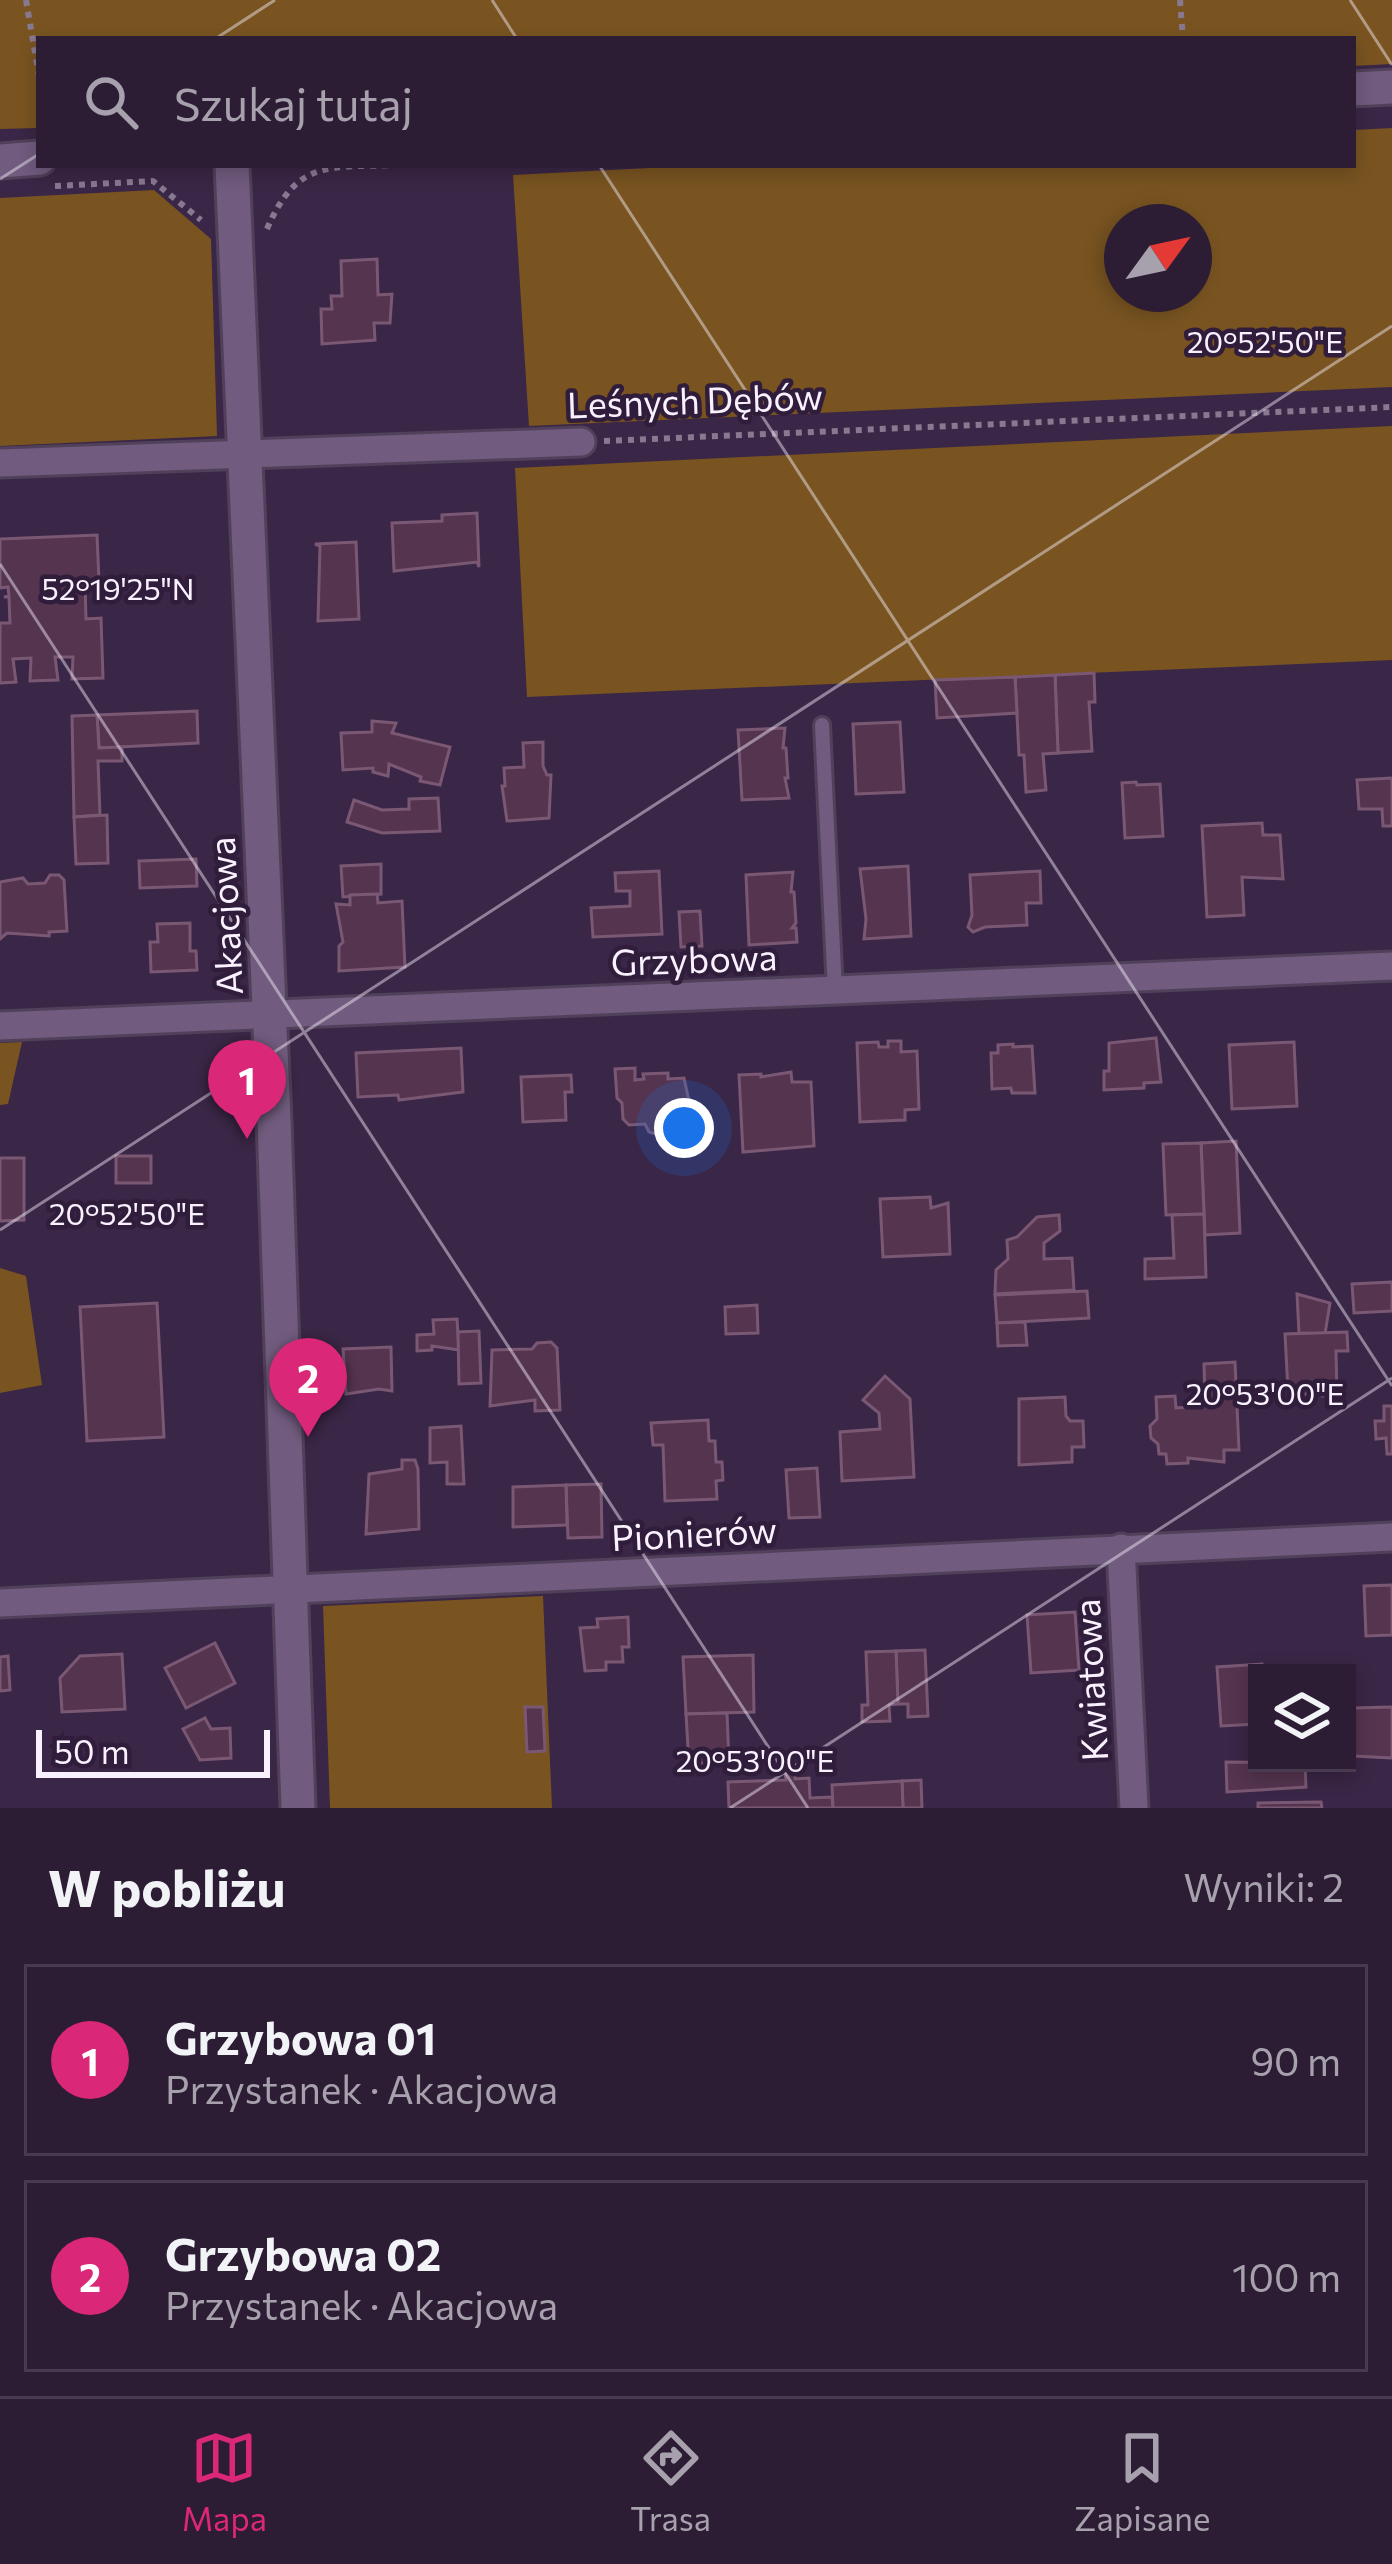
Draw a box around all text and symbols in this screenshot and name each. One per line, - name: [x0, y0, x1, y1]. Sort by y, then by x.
- search box: [36, 36, 1356, 168]
- icon: search: [78, 69, 144, 135]
- text: Szukaj tutaj: [174, 75, 413, 130]
- north arrow: [1104, 204, 1212, 312]
- text: 20°52'50"E: [1187, 322, 1343, 359]
- street label: Leśnych Dębów: [566, 373, 824, 425]
- text: 52°19'25"N: [42, 569, 194, 606]
- street label: Akacjowa: [198, 836, 250, 996]
- street label: Grzybowa: [610, 933, 778, 983]
- pin: 1: [208, 1040, 286, 1139]
- your location: [654, 1098, 714, 1158]
- text: 20°52'50"E: [49, 1194, 205, 1231]
- pin: 2: [269, 1338, 347, 1437]
- text: 20°53'00"E: [1186, 1374, 1344, 1411]
- street label: Pionierów: [610, 1506, 778, 1558]
- street label: Kwiatowa: [1063, 1598, 1115, 1762]
- map controls: [1248, 1664, 1356, 1772]
- button: layers: [1248, 1664, 1356, 1772]
- scale bar: [36, 1724, 270, 1777]
- text: 50 m: [54, 1730, 130, 1771]
- text: 20°53'00"E: [676, 1741, 834, 1778]
- text: W pobliżu: [48, 1855, 285, 1918]
- text: Wyniki: 2: [1183, 1862, 1344, 1910]
- text: Grzybowa 01: [165, 2009, 436, 2064]
- text: 1: [81, 2036, 99, 2084]
- text: 90 m: [1250, 2036, 1341, 2084]
- text: Przystanek · Akacjowa: [165, 2064, 558, 2112]
- text: Grzybowa 02: [165, 2225, 441, 2280]
- text: 2: [79, 2252, 101, 2300]
- text: 100 m: [1232, 2252, 1341, 2300]
- text: Przystanek · Akacjowa: [165, 2280, 558, 2328]
- tab: Mapa: [182, 2425, 267, 2538]
- tab: Trasa: [630, 2425, 711, 2538]
- tab: Zapisane: [1074, 2425, 1210, 2538]

